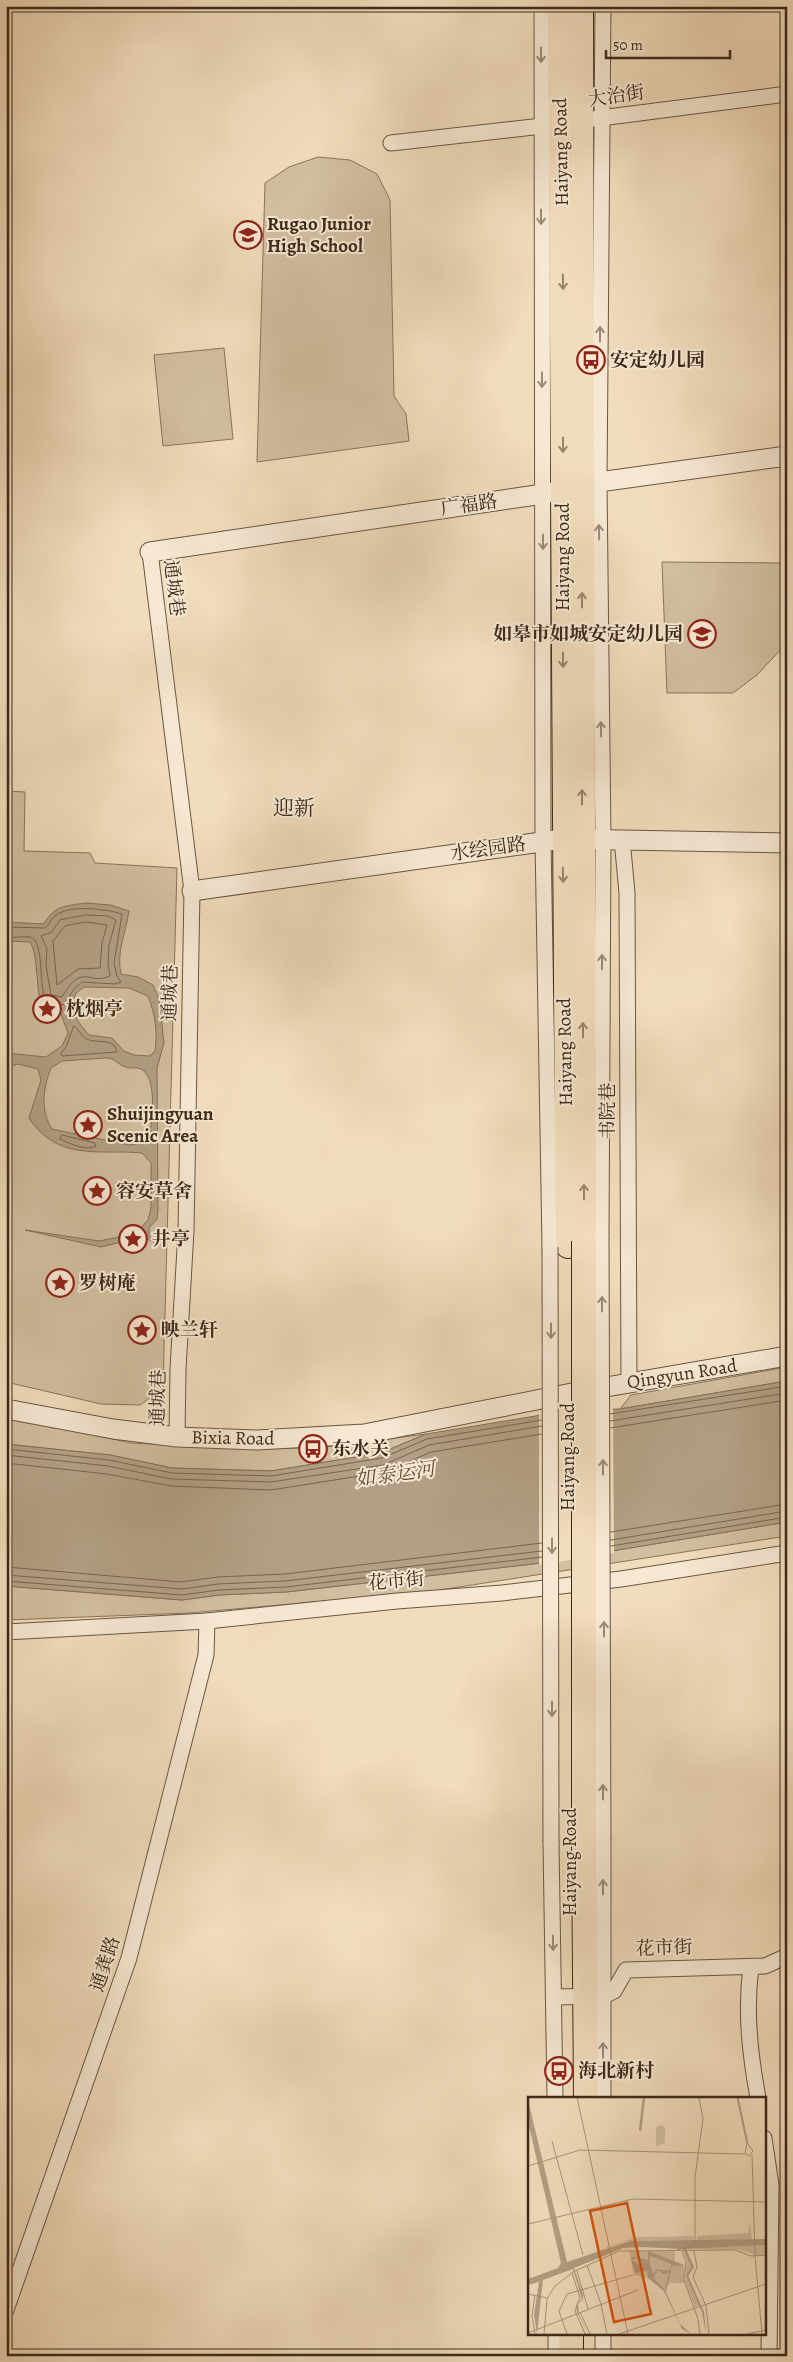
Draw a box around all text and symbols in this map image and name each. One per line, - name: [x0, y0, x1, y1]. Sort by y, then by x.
- scale bar: [606, 28, 729, 60]
- text: 50 m: [613, 35, 643, 55]
- one-way arrow: [536, 46, 546, 63]
- street label: 大治街: [586, 79, 646, 113]
- street label: Haiyang Road: [547, 97, 575, 206]
- one-way arrow: [536, 209, 546, 225]
- place label: Rugao Junior High School: [267, 211, 371, 259]
- school or university icon: Rugao Junior High School: [233, 220, 263, 250]
- one-way arrow: [558, 274, 568, 290]
- one-way arrow: [595, 327, 605, 343]
- bus stop icon: 安定幼儿园: [576, 345, 606, 375]
- place label: 安定幼儿园: [610, 347, 705, 373]
- one-way arrow: [537, 372, 547, 388]
- one-way arrow: [558, 436, 568, 453]
- street label: 广福路: [439, 488, 499, 522]
- street label: Haiyang Road: [550, 502, 576, 611]
- one-way arrow: [594, 524, 604, 540]
- one-way arrow: [538, 534, 548, 550]
- street label: 通城巷: [158, 558, 190, 618]
- one-way arrow: [577, 592, 587, 608]
- school or university icon: 如皋市如城安定幼儿园: [687, 619, 717, 649]
- place label: 如皋市如城安定幼儿园: [493, 621, 683, 647]
- one-way arrow: [558, 652, 568, 668]
- one-way arrow: [597, 722, 606, 738]
- one-way arrow: [577, 789, 587, 806]
- district label: 迎新: [273, 794, 315, 822]
- street label: 水绘园路: [449, 831, 527, 867]
- one-way arrow: [558, 866, 568, 883]
- one-way arrow: [597, 954, 607, 970]
- street label: 通城巷: [157, 964, 183, 1022]
- place icon: 枕烟亭: [32, 994, 62, 1024]
- place label: 枕烟亭: [66, 996, 123, 1022]
- street label: Haiyang Road: [551, 997, 579, 1106]
- one-way arrow: [578, 1022, 588, 1038]
- street label: 书院巷: [595, 1082, 621, 1140]
- place label: Shuijingyuan Scenic Area: [107, 1101, 214, 1149]
- place icon: Shuijingyuan Scenic Area: [73, 1110, 103, 1140]
- place icon: 容安草舍: [82, 1176, 112, 1206]
- place label: 容安草舍: [116, 1178, 192, 1204]
- one-way arrow: [579, 1184, 589, 1200]
- place icon: 井亭: [118, 1224, 148, 1254]
- place label: 井亭: [152, 1226, 190, 1252]
- place icon: 罗树庵: [45, 1268, 75, 1298]
- place label: 罗树庵: [79, 1270, 136, 1296]
- one-way arrow: [597, 1297, 607, 1313]
- place icon: 映兰轩: [127, 1315, 157, 1345]
- place label: 映兰轩: [161, 1317, 218, 1343]
- one-way arrow: [546, 1322, 556, 1339]
- street label: Qingyun Road: [625, 1352, 740, 1396]
- street label: 通城巷: [145, 1369, 171, 1427]
- street label: Haiyang Road: [555, 1402, 581, 1511]
- street label: Bixia Road: [191, 1424, 276, 1452]
- bus stop icon: 东水关: [298, 1434, 328, 1464]
- place label: 东水关: [332, 1436, 389, 1462]
- water label: 如泰运河: [354, 1455, 439, 1493]
- one-way arrow: [598, 1459, 608, 1476]
- one-way arrow: [547, 1538, 557, 1554]
- street label: 花市街: [366, 1566, 426, 1596]
- one-way arrow: [599, 1622, 609, 1638]
- one-way arrow: [547, 1700, 557, 1716]
- one-way arrow: [598, 1784, 608, 1800]
- street label: Haiyang Road: [557, 1807, 583, 1916]
- one-way arrow: [598, 1879, 608, 1896]
- street label: 通龚路: [84, 1933, 126, 1995]
- street label: 花市街: [635, 1934, 693, 1962]
- one-way arrow: [549, 1935, 558, 1951]
- one-way arrow: [598, 2042, 608, 2058]
- bus stop icon: 海北新村: [544, 2056, 574, 2086]
- place label: 海北新村: [578, 2058, 654, 2084]
- inset map: [528, 2097, 766, 2334]

